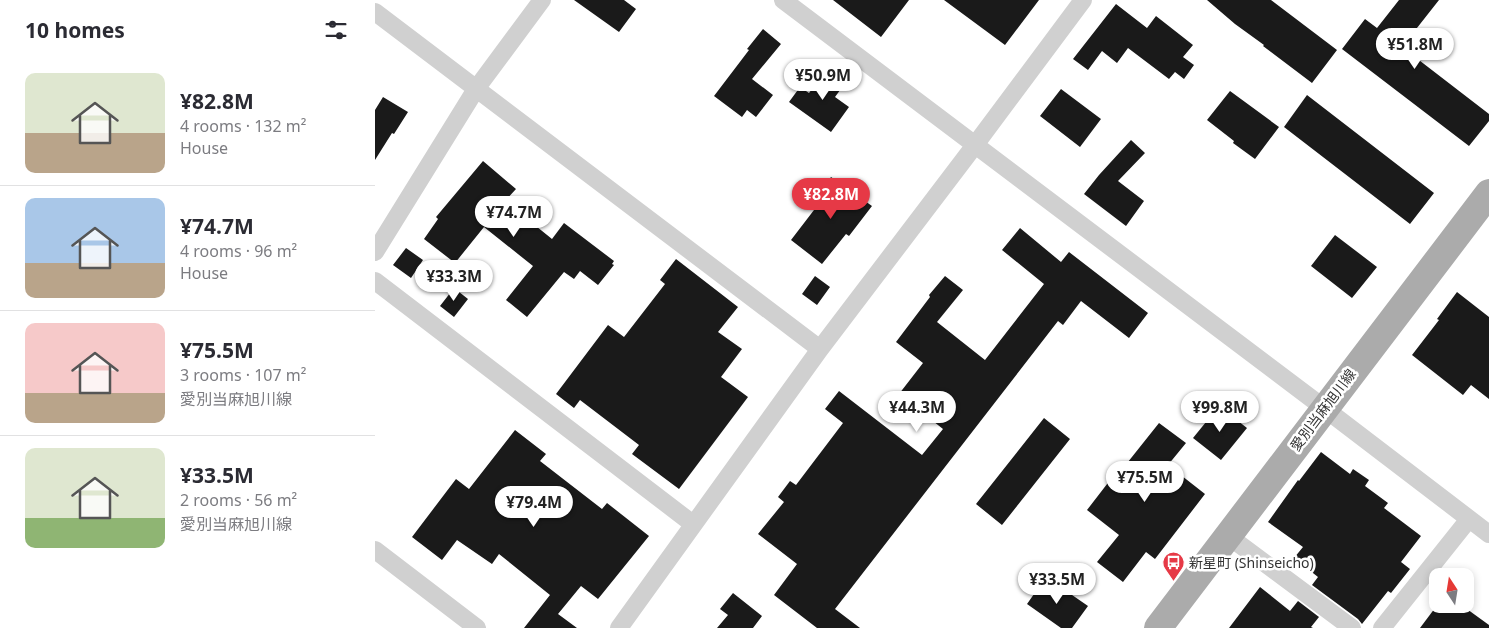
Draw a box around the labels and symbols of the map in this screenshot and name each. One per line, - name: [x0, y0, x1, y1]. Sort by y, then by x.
- pin: ¥51.8M: [1374, 28, 1456, 70]
- pin: ¥50.9M: [782, 58, 864, 101]
- pin: ¥82.8M: [790, 178, 872, 220]
- pin: ¥74.7M: [473, 196, 555, 238]
- pin: ¥33.3M: [413, 260, 495, 302]
- street label: 愛別当麻旭川線: [1286, 365, 1360, 455]
- pin: ¥44.3M: [876, 390, 958, 433]
- pin: ¥99.8M: [1179, 390, 1261, 433]
- pin: ¥75.5M: [1104, 460, 1186, 503]
- pin: ¥79.4M: [493, 486, 575, 528]
- bus stop icon: 新星町 (Shinseicho): [1161, 551, 1185, 582]
- place label: 新星町 (Shinseicho): [1189, 553, 1314, 572]
- pin: ¥33.5M: [1016, 562, 1098, 605]
- north arrow: [1429, 568, 1474, 612]

